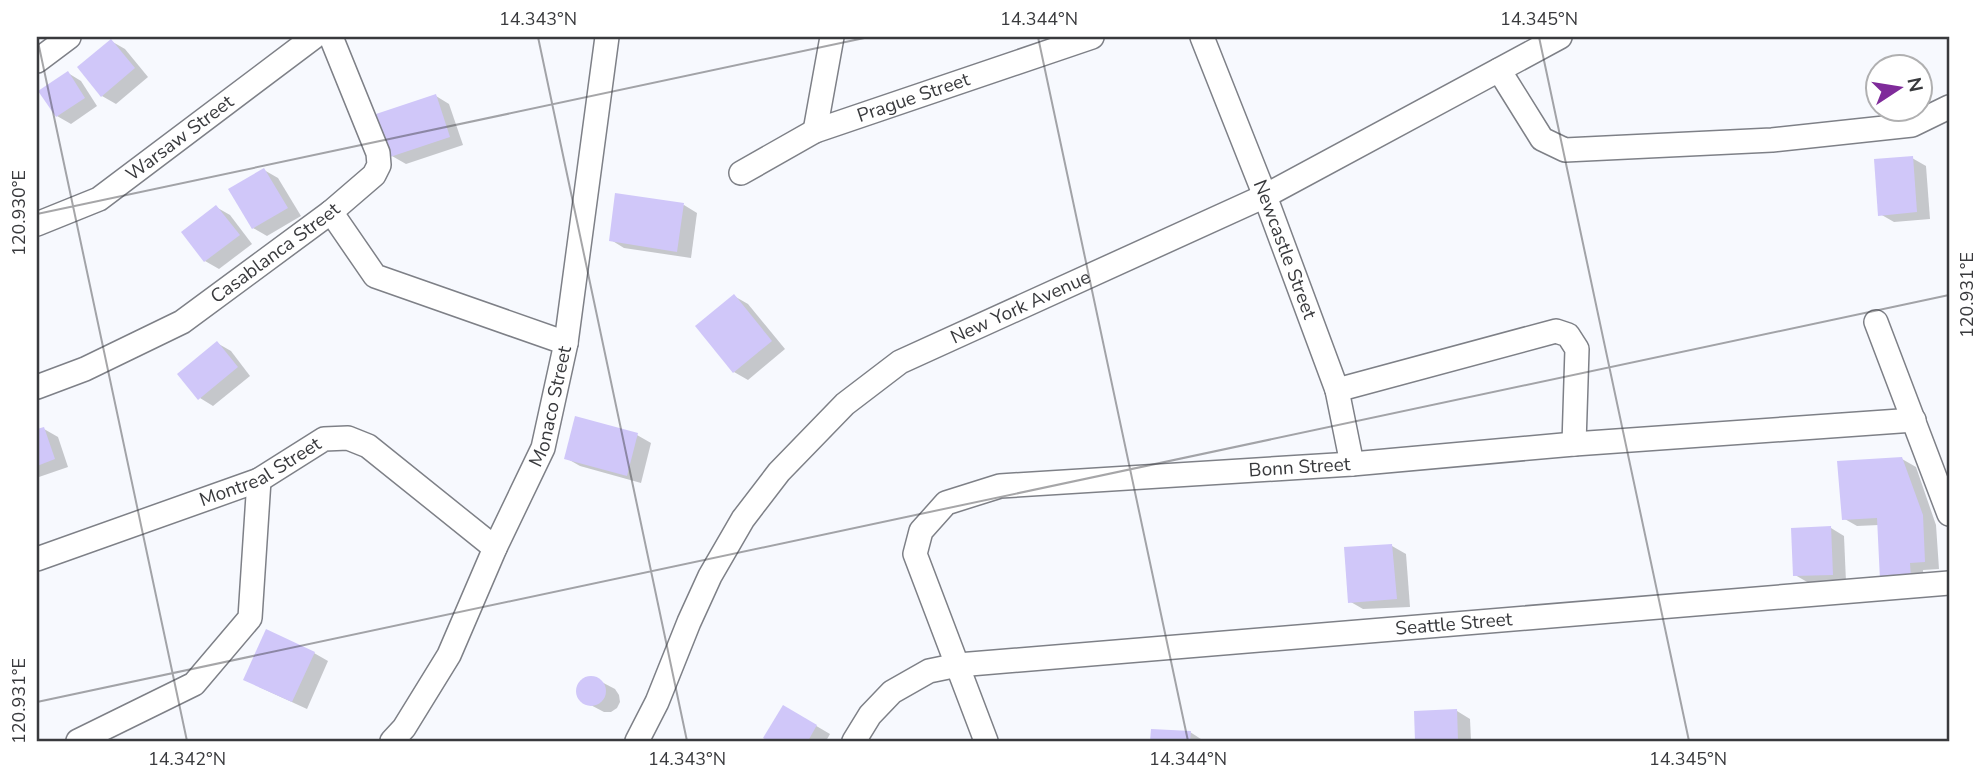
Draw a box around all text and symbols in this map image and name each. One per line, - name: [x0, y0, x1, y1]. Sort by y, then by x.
- text: 14.343°N: [499, 7, 577, 31]
- text: 14.344°N: [1000, 7, 1078, 31]
- text: 14.345°N: [1500, 7, 1578, 31]
- north arrow: [1864, 52, 1934, 122]
- street label: Prague Street: [854, 66, 973, 129]
- text: N: [1900, 75, 1929, 94]
- street label: Warsaw Street: [121, 89, 239, 187]
- text: 120.930°E: [7, 170, 31, 256]
- street label: Newcastle Street: [1247, 176, 1323, 323]
- street label: Casablanca Street: [205, 197, 346, 310]
- text: 120.931°E: [1955, 252, 1979, 338]
- street label: New York Avenue: [946, 264, 1095, 350]
- street label: Monaco Street: [523, 343, 578, 471]
- street label: Montreal Street: [196, 431, 326, 513]
- street label: Bonn Street: [1248, 451, 1351, 483]
- street label: Seattle Street: [1394, 606, 1514, 642]
- text: 120.931°E: [7, 658, 31, 744]
- text: 14.342°N: [148, 747, 226, 771]
- text: 14.343°N: [648, 747, 726, 771]
- text: 14.344°N: [1149, 747, 1227, 771]
- text: 14.345°N: [1649, 747, 1727, 771]

